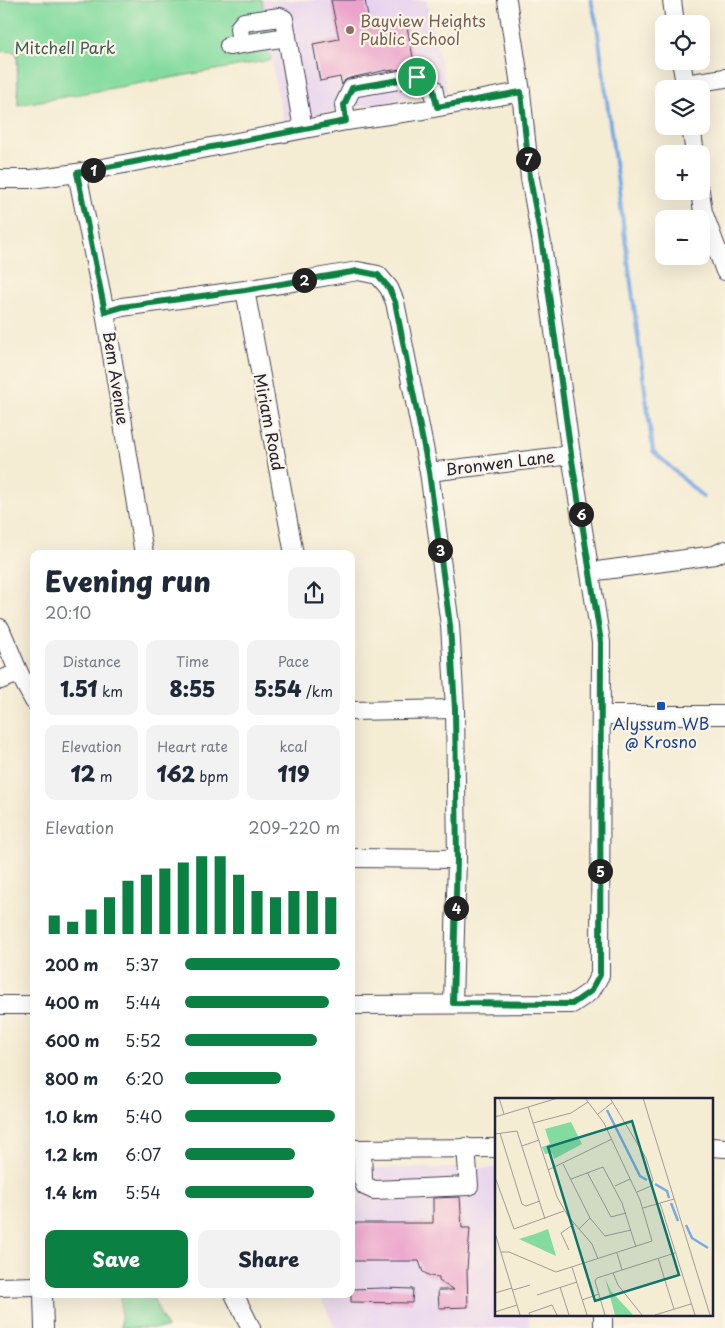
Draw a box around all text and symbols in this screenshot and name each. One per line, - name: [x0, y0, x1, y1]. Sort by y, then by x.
- place label: Bayview Heights Public School: [360, 8, 486, 50]
- map controls: [655, 15, 710, 265]
- button: locate: [655, 15, 710, 70]
- marker: Bayview Heights Public School: [344, 24, 356, 36]
- park label: Mitchell Park: [14, 35, 116, 59]
- pin: [396, 56, 438, 98]
- icon: arrive: [403, 63, 431, 91]
- button: layers: [655, 80, 710, 135]
- button: +: [655, 145, 710, 200]
- pin: 7: [516, 146, 540, 172]
- text: 7: [524, 149, 533, 170]
- pin: 1: [80, 158, 106, 182]
- text: 1: [90, 160, 97, 181]
- button: −: [655, 210, 710, 265]
- pin: 2: [292, 268, 316, 292]
- text: 2: [300, 270, 309, 291]
- street label: Bem Avenue: [98, 329, 136, 427]
- street label: Miriam Road: [249, 371, 291, 473]
- street label: Bronwen Lane: [444, 443, 556, 481]
- pin: 6: [568, 502, 594, 526]
- text: 6: [577, 504, 586, 525]
- pin: 3: [428, 538, 452, 562]
- text: 3: [436, 540, 445, 561]
- text: Evening run: [45, 559, 211, 602]
- button: share: [288, 567, 340, 619]
- text: 20:10: [45, 600, 91, 624]
- text: Distance: [62, 651, 121, 672]
- text: Time: [176, 651, 209, 672]
- text: Pace: [278, 651, 309, 672]
- text: 1.51: [60, 672, 97, 704]
- text: 8:55: [170, 672, 215, 704]
- text: 5:54: [254, 672, 302, 704]
- text: km: [97, 681, 123, 702]
- text: /km: [302, 681, 333, 702]
- marker: Alyssum WB @ Krosno: [655, 700, 667, 712]
- place label: Alyssum WB @ Krosno: [613, 711, 709, 753]
- text: Elevation: [61, 736, 122, 757]
- text: Heart rate: [157, 736, 228, 757]
- text: kcal: [280, 736, 307, 757]
- text: 12: [70, 757, 95, 789]
- text: 162: [157, 757, 195, 789]
- text: 119: [277, 757, 310, 789]
- text: m: [95, 766, 113, 787]
- text: bpm: [195, 766, 228, 787]
- text: Elevation: [45, 815, 114, 839]
- text: 209–220 m: [248, 815, 340, 839]
- pin: 5: [588, 858, 612, 884]
- text: 5: [596, 861, 605, 882]
- pin: 4: [444, 896, 468, 920]
- text: 4: [452, 898, 461, 919]
- text: 200 m: [45, 952, 99, 976]
- text: 5:37: [125, 952, 159, 976]
- text: 400 m: [45, 990, 99, 1014]
- text: 5:44: [125, 990, 161, 1014]
- text: 600 m: [45, 1028, 99, 1052]
- text: 5:52: [125, 1028, 161, 1052]
- text: 800 m: [45, 1066, 98, 1090]
- text: 6:20: [125, 1066, 164, 1090]
- inset map: [495, 1098, 712, 1316]
- text: 1.0 km: [45, 1104, 98, 1128]
- text: 5:40: [125, 1104, 162, 1128]
- text: 1.2 km: [45, 1142, 98, 1166]
- text: 6:07: [125, 1142, 161, 1166]
- text: 1.4 km: [45, 1180, 97, 1204]
- text: 5:54: [125, 1180, 161, 1204]
- button: Save: [45, 1230, 188, 1288]
- button: Share: [198, 1230, 340, 1288]

